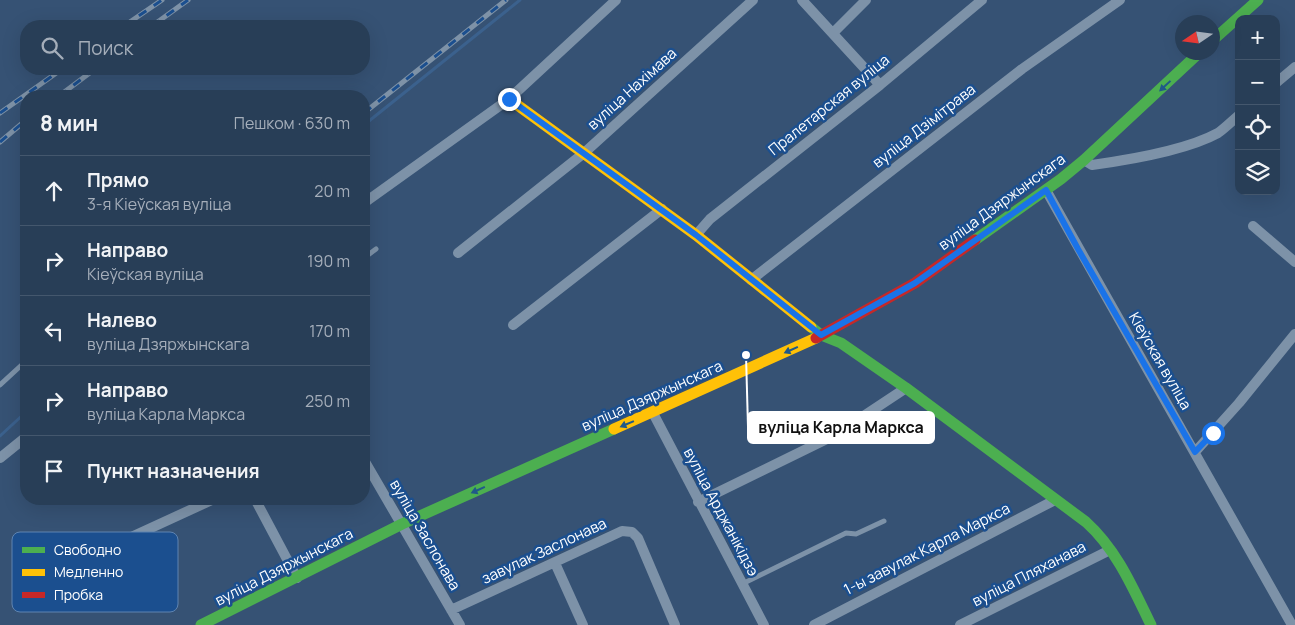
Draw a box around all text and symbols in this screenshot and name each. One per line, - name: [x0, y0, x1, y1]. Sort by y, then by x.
- north arrow: [1175, 15, 1220, 60]
- map controls: [1235, 15, 1280, 195]
- button: +: [1235, 15, 1280, 60]
- search box: [20, 20, 370, 75]
- icon: search: [38, 34, 66, 62]
- text: Поиск: [78, 35, 133, 61]
- street label: вуліца Нахімава: [582, 43, 681, 134]
- street label: Пралетарская вуліца: [764, 49, 894, 160]
- button: −: [1235, 60, 1280, 105]
- street label: вуліца Дзімітрава: [868, 79, 980, 173]
- one-way arrow: [1159, 80, 1171, 92]
- route end: [498, 88, 521, 111]
- button: locate: [1235, 105, 1280, 150]
- text: 8 мин: [40, 109, 98, 137]
- text: Пешком · 630 m: [234, 112, 350, 134]
- street label: вуліца Дзяржынскага: [934, 148, 1070, 255]
- button: layers: [1235, 150, 1280, 195]
- text: Прямо: [87, 167, 149, 193]
- icon: ahead: [40, 177, 68, 205]
- text: 20 m: [314, 180, 350, 202]
- text: 3-я Кіеўская вуліца: [87, 193, 231, 215]
- text: Направо: [87, 237, 168, 263]
- icon: right: [40, 247, 68, 275]
- text: 190 m: [307, 250, 350, 272]
- text: Кіеўская вуліца: [87, 263, 204, 285]
- text: Налево: [87, 307, 157, 333]
- street label: Кіеўская вуліца: [1124, 308, 1197, 413]
- icon: left: [40, 317, 68, 345]
- text: 170 m: [309, 320, 350, 342]
- text: вуліца Дзяржынскага: [87, 333, 250, 355]
- one-way arrow: [784, 346, 798, 354]
- street label: вуліца Дзяржынскага: [578, 355, 726, 436]
- text: Направо: [87, 377, 168, 403]
- icon: right: [40, 387, 68, 415]
- text: 250 m: [305, 390, 350, 412]
- text: вуліца Карла Маркса: [87, 403, 245, 425]
- callout: вуліца Карла Маркса: [748, 412, 934, 443]
- text: вуліца Карла Маркса: [758, 416, 924, 438]
- one-way arrow: [620, 420, 634, 428]
- route start: [1202, 422, 1225, 445]
- street label: вуліца Арджанікідзэ: [679, 444, 764, 580]
- icon: arrive: [40, 457, 68, 485]
- text: Пункт назначения: [87, 458, 260, 484]
- street label: вуліца Заслонава: [385, 475, 466, 594]
- one-way arrow: [471, 486, 485, 494]
- street label: 1-ы завулак Карла Маркса: [840, 497, 1013, 600]
- street label: завулак Заслонава: [478, 512, 610, 589]
- street label: вуліца Дзяржынскага: [211, 523, 356, 611]
- legend: [12, 532, 178, 612]
- street label: вуліца Пляханава: [968, 536, 1089, 611]
- text: Свободно: [54, 540, 121, 559]
- text: Медленно: [54, 562, 123, 581]
- text: Пробка: [54, 585, 103, 604]

